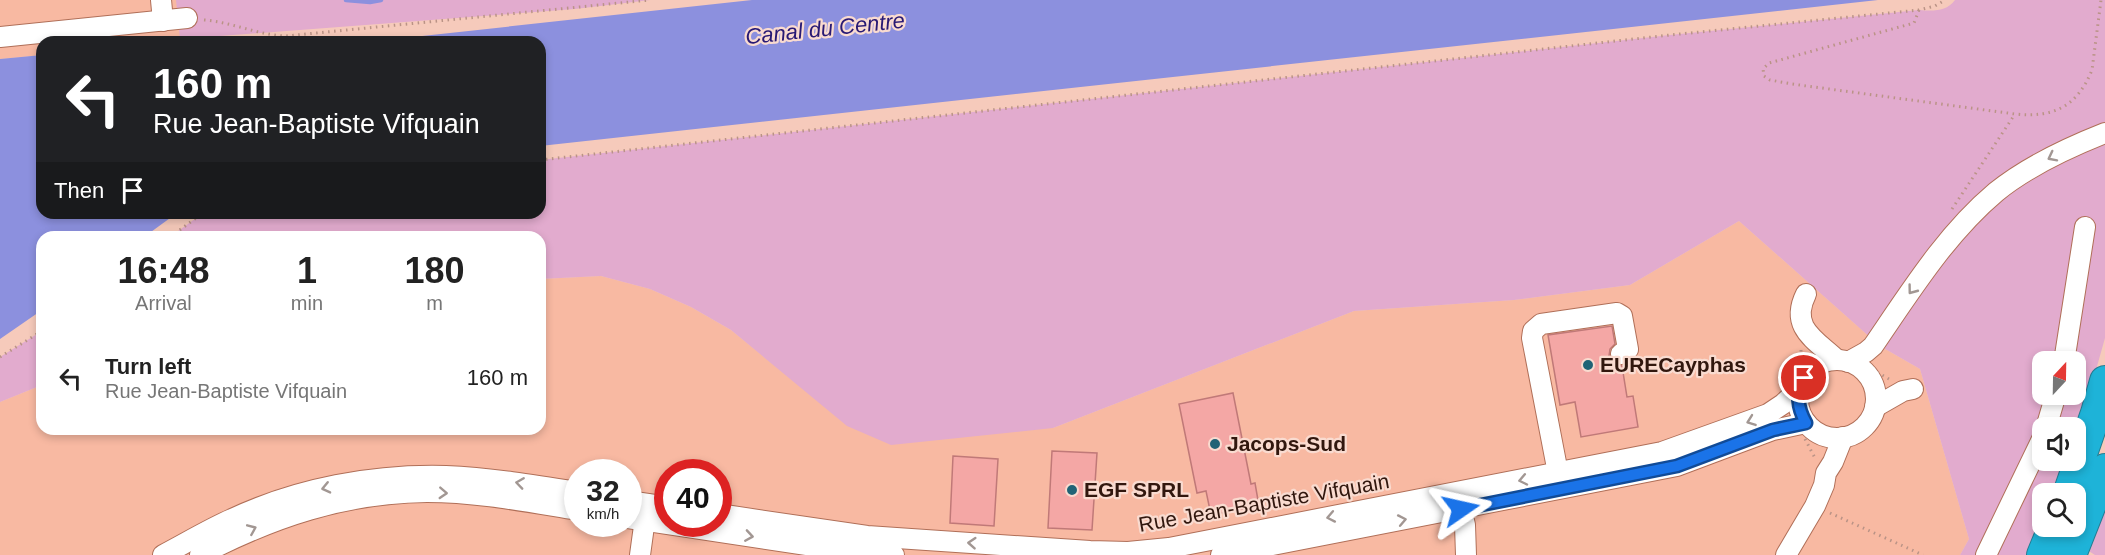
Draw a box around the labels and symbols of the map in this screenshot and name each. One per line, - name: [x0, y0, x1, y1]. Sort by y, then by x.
- water label: Canal du Centre: [744, 8, 906, 49]
- one-way arrow: [2047, 150, 2058, 161]
- one-way arrow: [1908, 283, 1919, 294]
- north arrow: [2032, 351, 2086, 405]
- pin: [1778, 352, 1829, 403]
- place label: EURECayphas: [1600, 353, 1746, 376]
- marker: EURECayphas: [1581, 358, 1595, 372]
- one-way arrow: [1747, 413, 1757, 426]
- place label: Jacops-Sud: [1227, 432, 1346, 455]
- marker: Jacops-Sud: [1208, 437, 1222, 451]
- speed limit sign: 40: [654, 459, 732, 537]
- street label: Rue Jean-Baptiste Vifquain: [1137, 469, 1391, 536]
- one-way arrow: [1518, 473, 1528, 486]
- position arrow: [1429, 477, 1493, 541]
- one-way arrow: [515, 478, 524, 490]
- place label: EGF SPRL: [1084, 478, 1189, 501]
- one-way arrow: [321, 480, 331, 493]
- marker: EGF SPRL: [1065, 483, 1079, 497]
- one-way arrow: [438, 486, 447, 499]
- one-way arrow: [1326, 510, 1336, 523]
- one-way arrow: [1397, 514, 1407, 527]
- one-way arrow: [246, 524, 257, 536]
- one-way arrow: [743, 529, 753, 542]
- one-way arrow: [967, 537, 976, 550]

